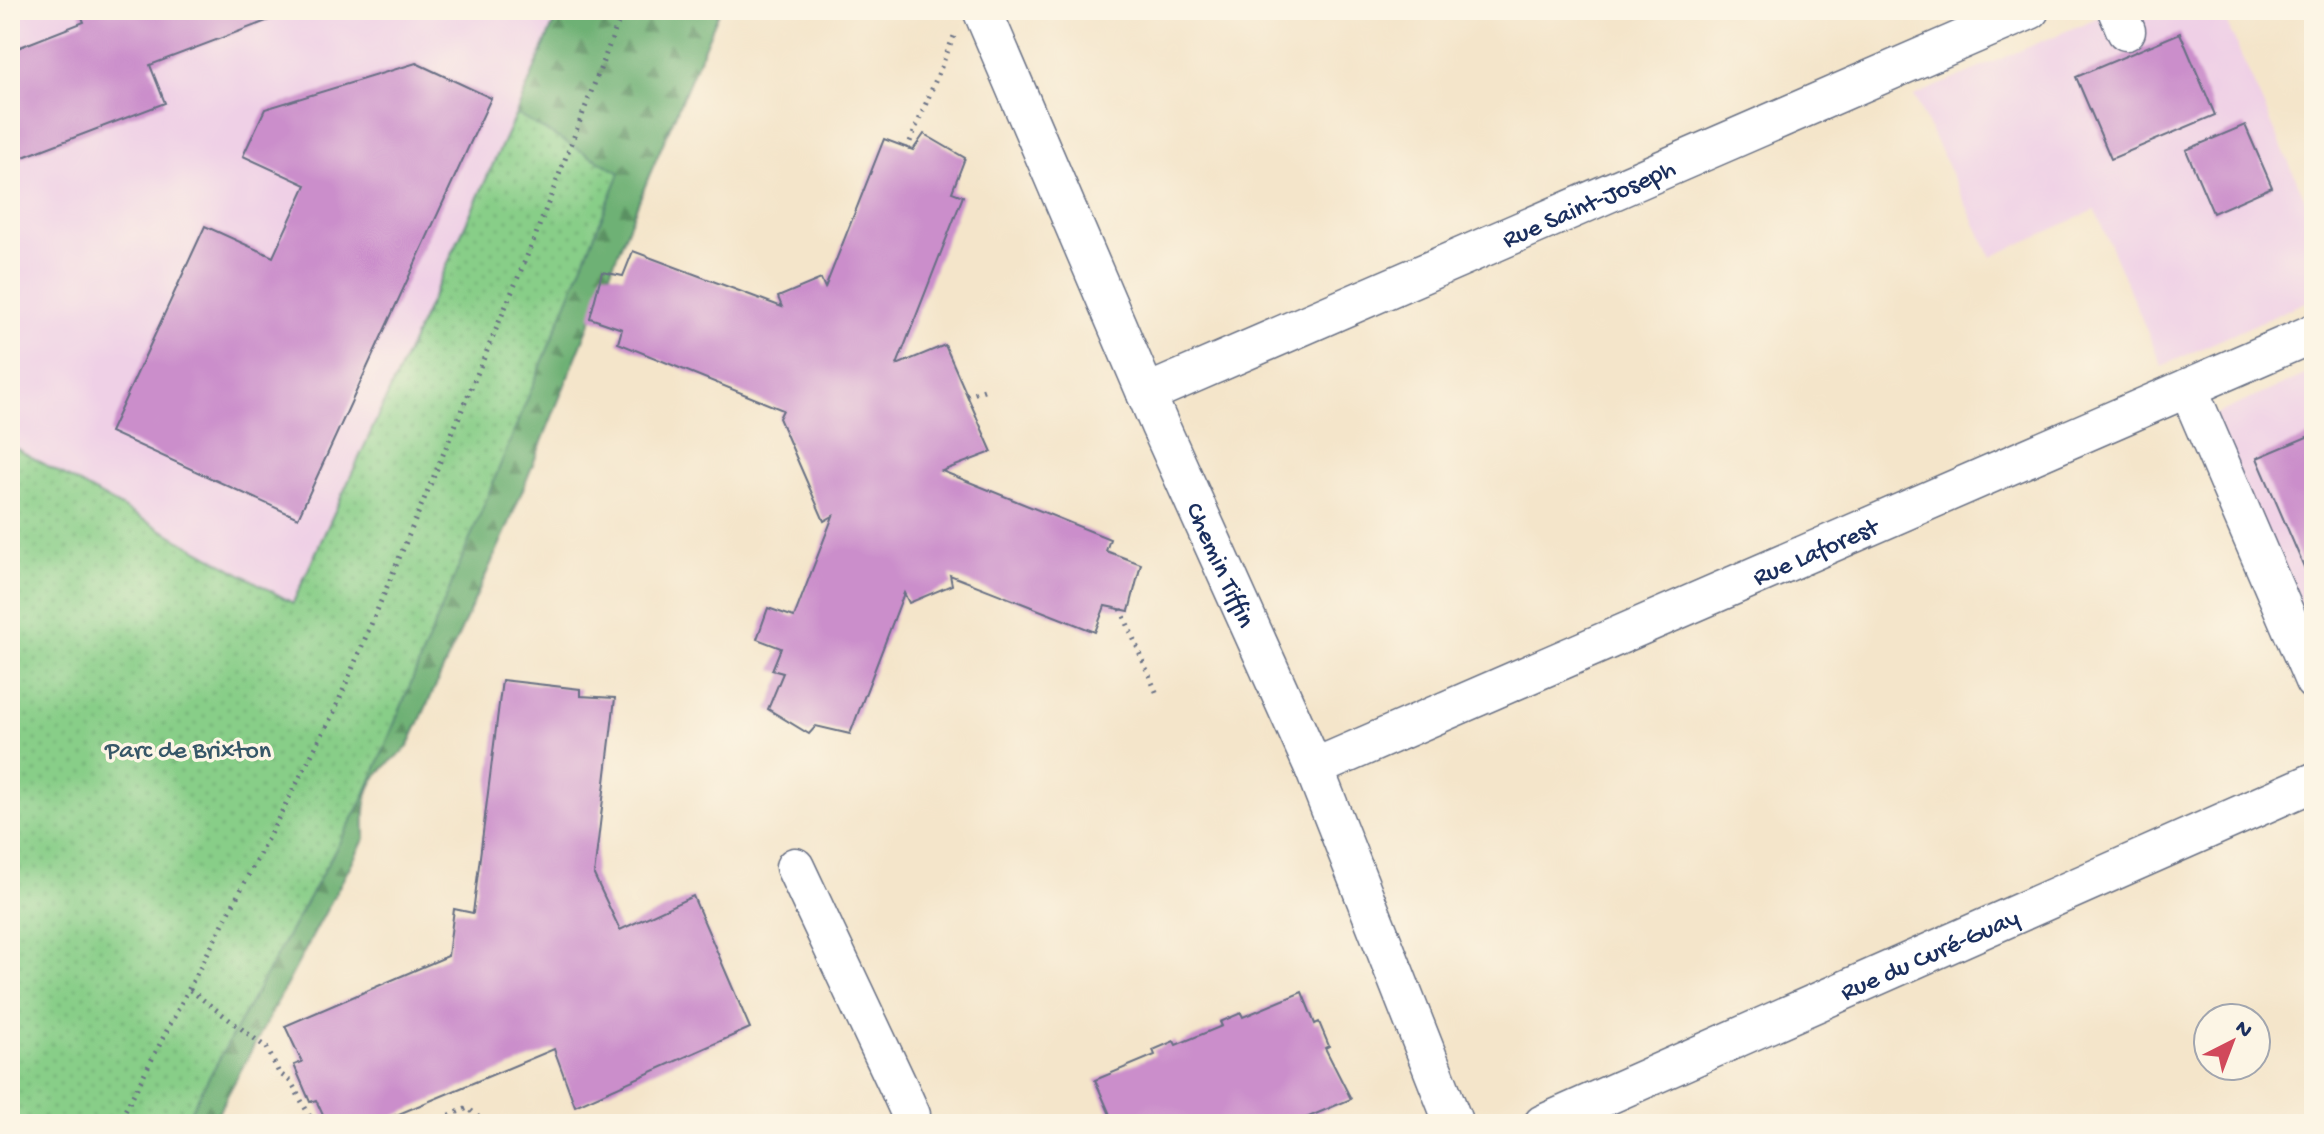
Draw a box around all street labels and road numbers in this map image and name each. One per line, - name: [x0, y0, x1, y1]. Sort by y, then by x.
- street label: Rue Saint-Joseph: [1499, 155, 1681, 257]
- street label: Chemin Tiffin: [1177, 499, 1260, 634]
- street label: Rue Laforest: [1749, 513, 1886, 595]
- street label: Rue du Curé-Guay: [1837, 904, 2025, 1010]

